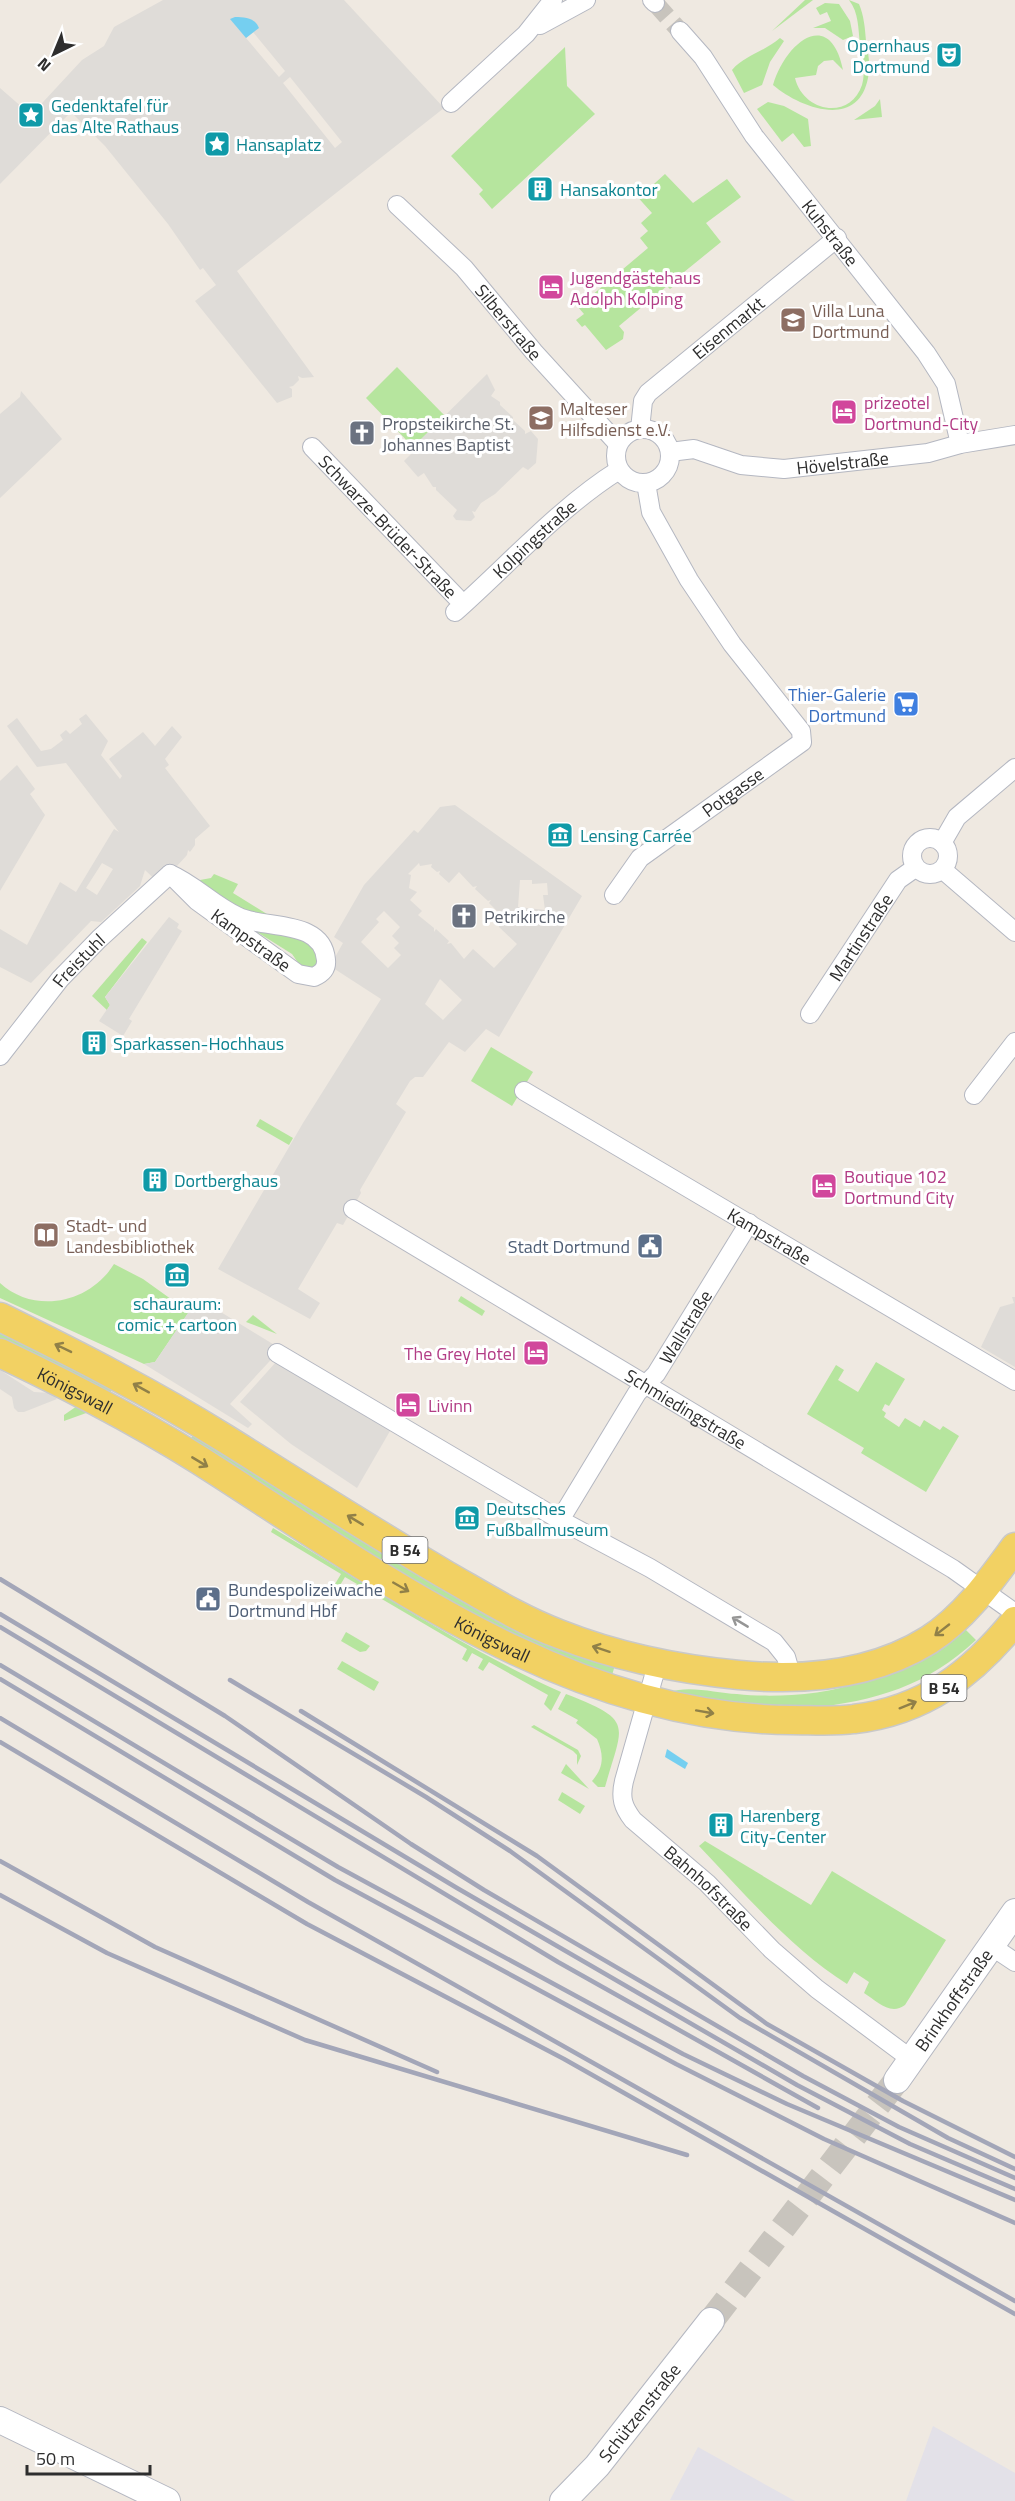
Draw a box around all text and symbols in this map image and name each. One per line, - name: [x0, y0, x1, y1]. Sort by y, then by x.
- north arrow: [24, 24, 84, 84]
- place label: Opernhaus Dortmund: [847, 32, 930, 80]
- theatre icon: Opernhaus Dortmund: [934, 40, 964, 70]
- text: N: [32, 52, 56, 78]
- place label: Gedenktafel für das Alte Rathaus: [51, 92, 179, 140]
- place icon: Gedenktafel für das Alte Rathaus: [16, 100, 46, 130]
- place icon: Hansaplatz: [202, 129, 232, 159]
- place label: Hansaplatz: [236, 131, 321, 158]
- building icon: Hansakontor: [525, 174, 555, 204]
- place label: Hansakontor: [560, 176, 658, 203]
- street label: Kuhstraße: [796, 193, 866, 272]
- place label: Jugendgästehaus Adolph Kolping: [570, 264, 701, 312]
- hotel icon: Jugendgästehaus Adolph Kolping: [536, 272, 566, 302]
- street label: Silberstraße: [469, 278, 549, 366]
- street label: Eisenmarkt: [686, 289, 770, 365]
- place label: Villa Luna Dortmund: [812, 297, 889, 345]
- school or university icon: Villa Luna Dortmund: [778, 305, 808, 335]
- place label: prizeotel Dortmund-City: [864, 389, 978, 437]
- place label: Malteser Hilfsdienst e.V.: [560, 395, 671, 443]
- hotel icon: prizeotel Dortmund-City: [829, 397, 859, 427]
- school or university icon: Malteser Hilfsdienst e.V.: [526, 403, 556, 433]
- place label: Propsteikirche St. Johannes Baptist: [382, 410, 514, 458]
- church icon: Propsteikirche St. Johannes Baptist: [347, 418, 377, 448]
- street label: Hövelstraße: [795, 444, 890, 481]
- street label: Schwarze-Brüder-Straße: [313, 448, 464, 604]
- street label: Kolpingstraße: [486, 493, 582, 584]
- place label: Thier-Galerie Dortmund: [788, 681, 886, 729]
- supermarket icon: Thier-Galerie Dortmund: [891, 689, 921, 719]
- street label: Potgasse: [696, 760, 769, 823]
- museum icon: Lensing Carrée: [545, 820, 575, 850]
- place label: Lensing Carrée: [580, 822, 692, 849]
- street label: Martinstraße: [822, 888, 899, 986]
- church icon: Petrikirche: [449, 901, 479, 931]
- street label: Kampstraße: [205, 902, 297, 978]
- place label: Petrikirche: [484, 903, 565, 930]
- street label: Freistuhl: [45, 927, 111, 993]
- building icon: Sparkassen-Hochhaus: [79, 1028, 109, 1058]
- place label: Sparkassen-Hochhaus: [113, 1030, 284, 1057]
- place label: Boutique 102 Dortmund City: [844, 1163, 954, 1211]
- building icon: Dortberghaus: [140, 1165, 170, 1195]
- place label: Dortberghaus: [174, 1167, 278, 1194]
- hotel icon: Boutique 102 Dortmund City: [809, 1171, 839, 1201]
- street label: Kampstraße: [722, 1201, 816, 1271]
- place label: Stadt- und Landesbibliothek: [66, 1212, 195, 1260]
- library icon: Stadt- und Landesbibliothek: [31, 1220, 61, 1250]
- public building icon: Stadt Dortmund: [635, 1231, 665, 1261]
- place label: Stadt Dortmund: [508, 1233, 630, 1260]
- museum icon: schauraum: comic + cartoon: [162, 1260, 192, 1290]
- street label: Wallstraße: [652, 1284, 718, 1369]
- place label: schauraum: comic + cartoon: [117, 1290, 237, 1338]
- hotel icon: The Grey Hotel: [521, 1338, 551, 1368]
- place label: The Grey Hotel: [404, 1340, 516, 1367]
- one-way arrow: [54, 1342, 72, 1353]
- street label: Königswall: [33, 1360, 118, 1421]
- street label: Schmiedingstraße: [620, 1362, 751, 1456]
- one-way arrow: [133, 1382, 150, 1394]
- hotel icon: Livinn: [393, 1390, 423, 1420]
- place label: Livinn: [428, 1392, 473, 1419]
- one-way arrow: [191, 1456, 208, 1468]
- place label: Deutsches Fußballmuseum: [486, 1495, 609, 1543]
- museum icon: Deutsches Fußballmuseum: [452, 1503, 482, 1533]
- one-way arrow: [347, 1513, 364, 1525]
- road number: B 54: [382, 1537, 428, 1563]
- place label: Bundespolizeiwache Dortmund Hbf: [228, 1576, 383, 1624]
- one-way arrow: [392, 1582, 410, 1593]
- public building icon: Bundespolizeiwache Dortmund Hbf: [193, 1584, 223, 1614]
- street label: Königswall: [450, 1608, 535, 1669]
- one-way arrow: [732, 1616, 749, 1628]
- one-way arrow: [934, 1624, 950, 1637]
- one-way arrow: [592, 1643, 611, 1654]
- road number: B 54: [922, 1675, 966, 1701]
- one-way arrow: [898, 1699, 917, 1710]
- one-way arrow: [695, 1707, 714, 1718]
- place label: Harenberg City-Center: [740, 1802, 826, 1850]
- building icon: Harenberg City-Center: [706, 1810, 736, 1840]
- street label: Bahnhofstraße: [658, 1839, 759, 1937]
- street label: Brinkhoffstraße: [908, 1943, 999, 2057]
- street label: Schützenstraße: [592, 2357, 687, 2468]
- scale bar: [27, 2438, 150, 2476]
- text: 50 m: [36, 2445, 75, 2472]

